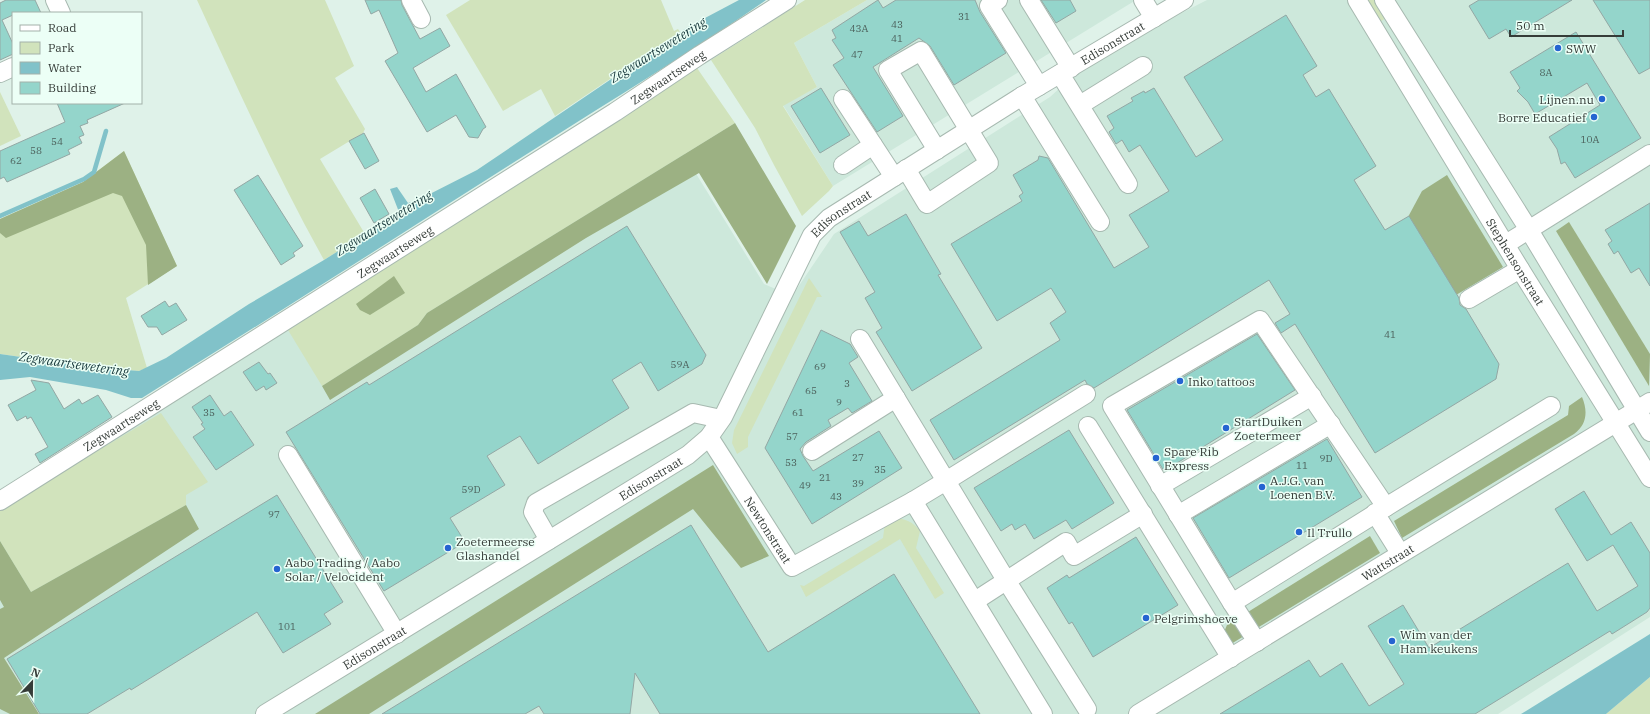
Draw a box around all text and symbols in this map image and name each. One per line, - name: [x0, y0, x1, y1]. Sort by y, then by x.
- house number: 31: [958, 10, 970, 23]
- legend: [12, 12, 142, 104]
- scale bar: [1510, 12, 1623, 38]
- water label: Zegwaartsewetering: [606, 13, 710, 87]
- house number: 43: [891, 18, 903, 31]
- street label: Edisonstraat: [1078, 18, 1147, 67]
- text: 50 m: [1516, 18, 1545, 33]
- text: Road: [48, 20, 77, 35]
- house number: 43A: [850, 22, 869, 35]
- house number: 41: [891, 32, 903, 45]
- text: Park: [48, 40, 74, 55]
- place label: SWW: [1566, 41, 1597, 56]
- marker: SWW: [1553, 43, 1563, 53]
- street label: Zegwaartseweg: [627, 46, 708, 107]
- house number: 47: [851, 48, 863, 61]
- text: Water: [48, 60, 82, 75]
- house number: 8A: [1540, 66, 1553, 79]
- text: Building: [48, 80, 96, 95]
- place label: Lijnen.nu: [1539, 92, 1595, 107]
- marker: Lijnen.nu: [1597, 94, 1607, 104]
- place label: Borre Educatief: [1498, 110, 1587, 125]
- marker: Borre Educatief: [1589, 112, 1599, 122]
- house number: 10A: [1581, 133, 1600, 146]
- house number: 54: [51, 135, 63, 148]
- house number: 58: [30, 144, 42, 157]
- house number: 62: [10, 154, 22, 167]
- water label: Zegwaartsewetering: [332, 186, 436, 260]
- street label: Edisonstraat: [807, 186, 874, 240]
- street label: Stephensonstraat: [1483, 215, 1548, 308]
- street label: Zegwaartseweg: [354, 221, 436, 281]
- house number: 41: [1384, 328, 1396, 341]
- water label: Zegwaartsewetering: [17, 348, 131, 380]
- house number: 59A: [671, 358, 690, 371]
- house number: 69: [814, 360, 826, 373]
- place label: Inko tattoos: [1188, 374, 1255, 389]
- marker: Inko tattoos: [1175, 376, 1185, 386]
- house number: 3: [844, 377, 850, 390]
- house number: 65: [805, 384, 817, 397]
- street label: Zegwaartseweg: [80, 395, 162, 454]
- house number: 9: [836, 396, 842, 409]
- house number: 35: [203, 406, 215, 419]
- house number: 61: [792, 406, 804, 419]
- place label: StartDuiken Zoetermeer: [1234, 414, 1302, 443]
- marker: StartDuiken Zoetermeer: [1221, 423, 1231, 433]
- house number: 57: [786, 430, 798, 443]
- place label: Spare Rib Express: [1164, 444, 1219, 473]
- house number: 27: [852, 451, 864, 464]
- house number: 9D: [1319, 452, 1333, 465]
- street label: Edisonstraat: [616, 453, 685, 503]
- marker: Spare Rib Express: [1151, 453, 1161, 463]
- house number: 53: [785, 456, 797, 469]
- house number: 11: [1296, 459, 1308, 472]
- house number: 35: [874, 463, 886, 476]
- house number: 21: [819, 471, 831, 484]
- place label: A.J.G. van Loenen B.V.: [1270, 473, 1335, 502]
- house number: 39: [852, 477, 864, 490]
- house number: 49: [799, 479, 811, 492]
- marker: A.J.G. van Loenen B.V.: [1257, 482, 1267, 492]
- house number: 59D: [461, 483, 481, 496]
- house number: 43: [830, 490, 842, 503]
- street label: Newtonstraat: [741, 493, 795, 566]
- house number: 97: [268, 508, 280, 521]
- place label: Il Trullo: [1307, 525, 1352, 540]
- marker: Il Trullo: [1294, 527, 1304, 537]
- place label: Zoetermeerse Glashandel: [456, 534, 535, 563]
- street label: Wattstraat: [1359, 540, 1416, 584]
- marker: Zoetermeerse Glashandel: [443, 543, 453, 553]
- place label: Aabo Trading / Aabo Solar / Velocident: [285, 555, 400, 584]
- marker: Aabo Trading / Aabo Solar / Velocident: [272, 564, 282, 574]
- place label: Pelgrimshoeve: [1154, 611, 1238, 626]
- marker: Pelgrimshoeve: [1141, 613, 1151, 623]
- house number: 101: [278, 620, 296, 633]
- street label: Edisonstraat: [340, 622, 409, 672]
- place label: Wim van der Ham keukens: [1400, 627, 1478, 656]
- marker: Wim van der Ham keukens: [1387, 636, 1397, 646]
- north arrow: [12, 662, 52, 702]
- text: N: [29, 665, 43, 681]

